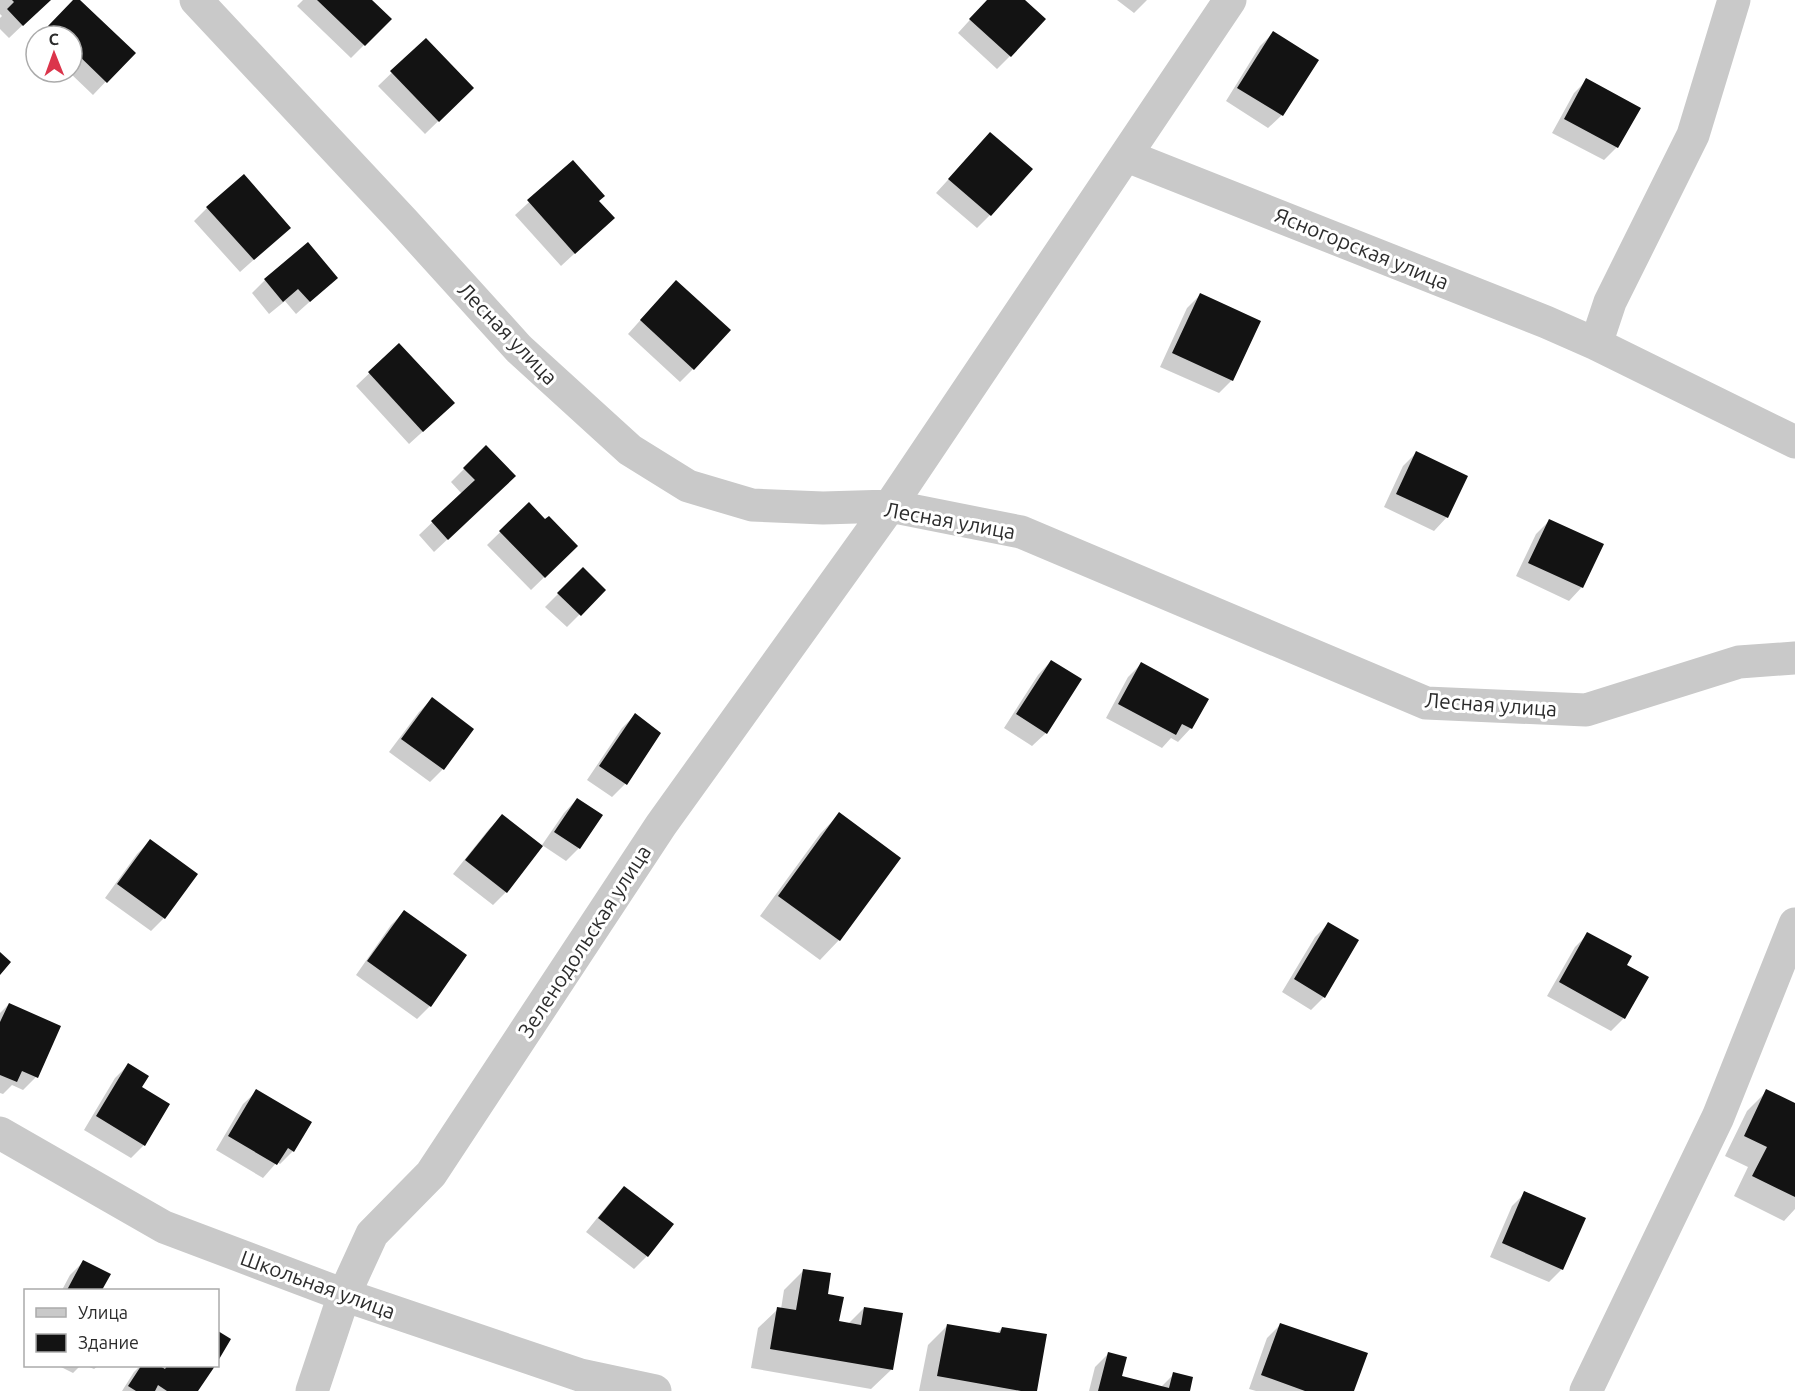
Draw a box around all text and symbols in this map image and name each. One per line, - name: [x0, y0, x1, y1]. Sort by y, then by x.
- north arrow: [24, 24, 84, 84]
- text: С: [48, 30, 59, 48]
- street label: Ясногорская улица: [1272, 202, 1452, 294]
- street label: Лесная улица: [453, 277, 563, 389]
- street label: Лесная улица: [883, 497, 1017, 543]
- street label: Лесная улица: [1424, 687, 1558, 721]
- street label: Зеленодольская улица: [513, 840, 655, 1042]
- street label: Школьная улица: [237, 1245, 399, 1323]
- legend: [24, 1289, 219, 1367]
- text: Улица: [78, 1302, 128, 1322]
- text: Здание: [78, 1332, 139, 1352]

